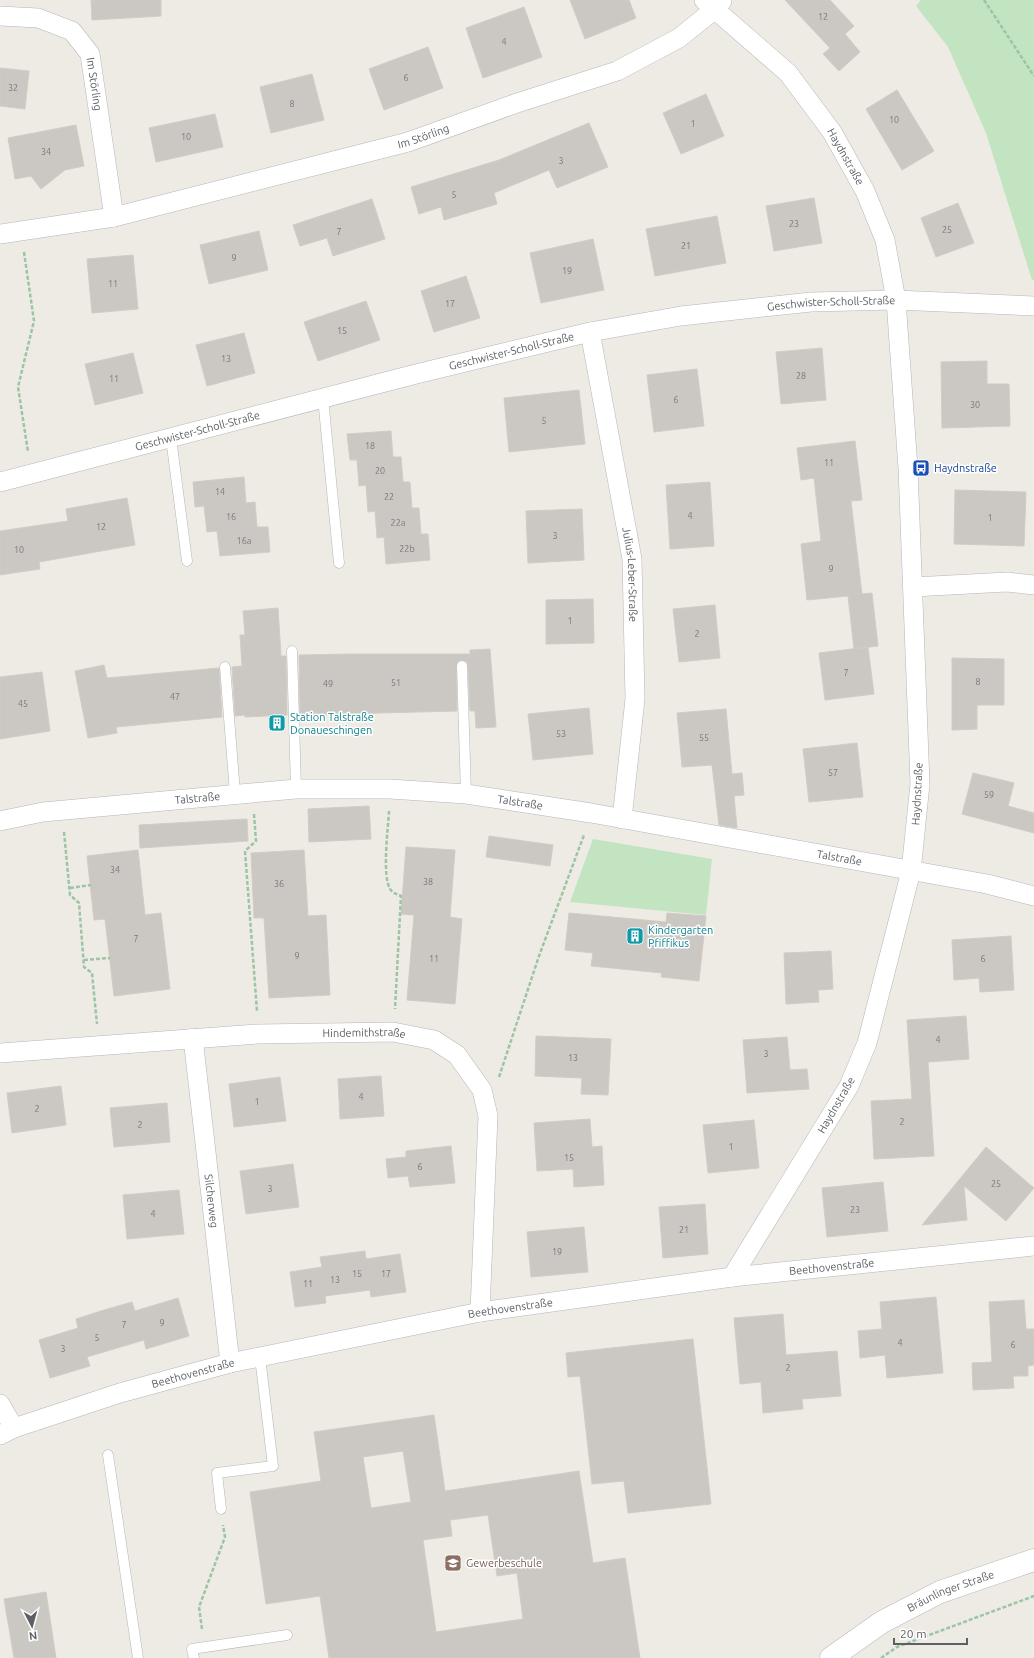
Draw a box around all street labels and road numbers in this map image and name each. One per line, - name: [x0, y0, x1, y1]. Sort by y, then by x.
- street label: Im Störling: [85, 57, 104, 111]
- street label: Im Störling: [396, 122, 451, 150]
- street label: Haydnstraße: [825, 126, 866, 187]
- street label: Geschwister-Scholl-Straße: [767, 294, 895, 313]
- street label: Geschwister-Scholl-Straße: [448, 330, 575, 372]
- street label: Geschwister-Scholl-Straße: [134, 409, 261, 453]
- street label: Julius-Leber-Straße: [620, 526, 639, 622]
- street label: Haydnstraße: [909, 762, 925, 826]
- street label: Talstraße: [174, 790, 221, 806]
- street label: Talstraße: [497, 793, 544, 812]
- street label: Talstraße: [816, 848, 863, 868]
- street label: Hindemithstraße: [322, 1026, 407, 1040]
- street label: Haydnstraße: [815, 1075, 857, 1135]
- street label: Silcherweg: [203, 1173, 221, 1229]
- street label: Beethovenstraße: [788, 1256, 875, 1277]
- street label: Beethovenstraße: [467, 1296, 553, 1320]
- street label: Beethovenstraße: [150, 1356, 236, 1390]
- street label: Bräunlinger Straße: [905, 1568, 996, 1614]

